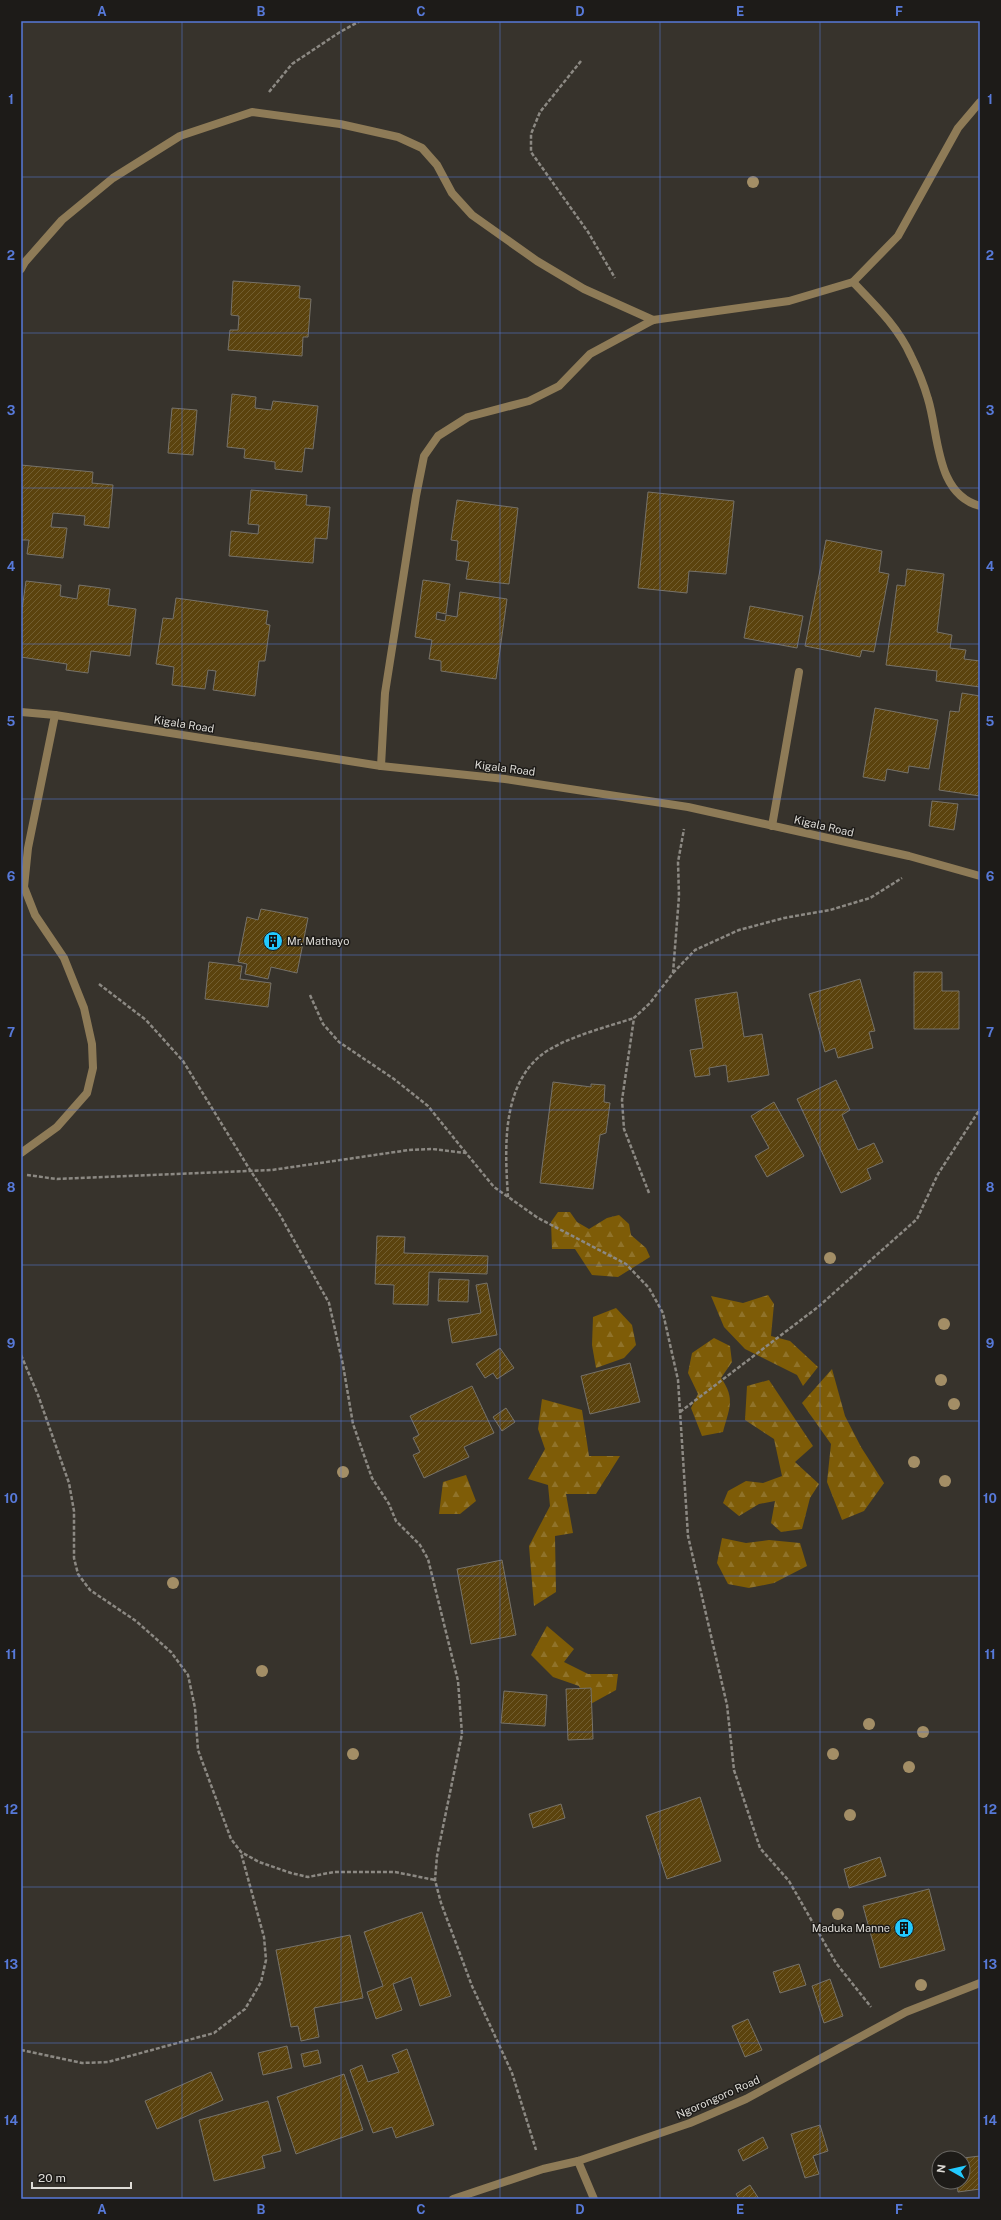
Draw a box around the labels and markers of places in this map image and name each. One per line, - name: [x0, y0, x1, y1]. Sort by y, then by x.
- building icon: Mr. Mathayo: [262, 930, 284, 952]
- place label: Mr. Mathayo: [287, 935, 349, 947]
- building icon: Maduka Manne: [893, 1917, 915, 1939]
- place label: Maduka Manne: [812, 1922, 890, 1934]

